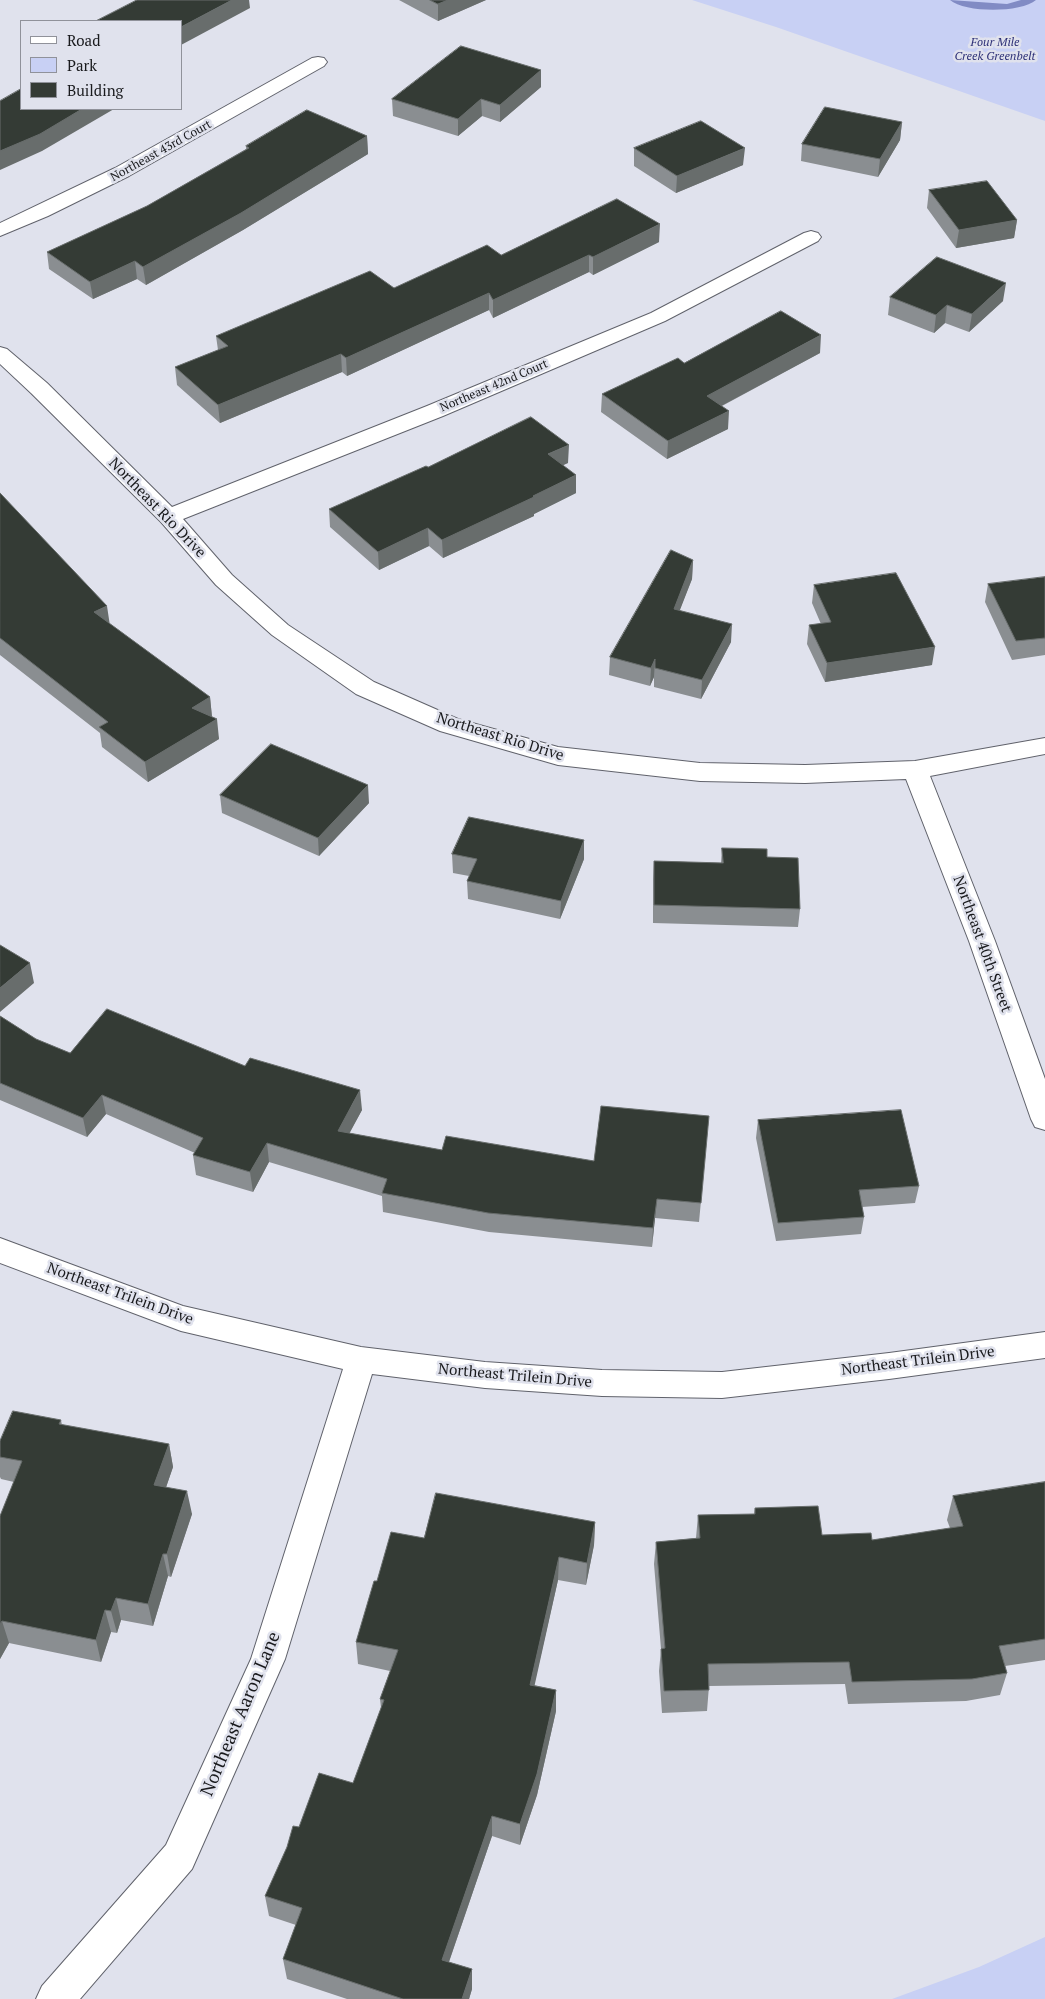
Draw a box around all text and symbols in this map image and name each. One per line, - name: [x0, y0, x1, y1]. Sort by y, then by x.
- legend: [20, 20, 182, 110]
- text: Road: [67, 30, 100, 50]
- park label: Four Mile Creek Greenbelt: [954, 36, 1036, 64]
- text: Park: [67, 55, 97, 75]
- text: Building: [67, 80, 124, 100]
- street label: Northeast 43rd Court: [108, 117, 214, 185]
- street label: Northeast 42nd Court: [438, 357, 550, 415]
- street label: Northeast Rio Drive: [105, 454, 209, 562]
- street label: Northeast Rio Drive: [434, 709, 566, 765]
- street label: Northeast 40th Street: [949, 873, 1015, 1015]
- street label: Northeast Trilein Drive: [44, 1259, 196, 1329]
- street label: Northeast Trilein Drive: [840, 1343, 996, 1379]
- street label: Northeast Trilein Drive: [437, 1360, 593, 1392]
- street label: Northeast Aaron Lane: [197, 1629, 285, 1799]

